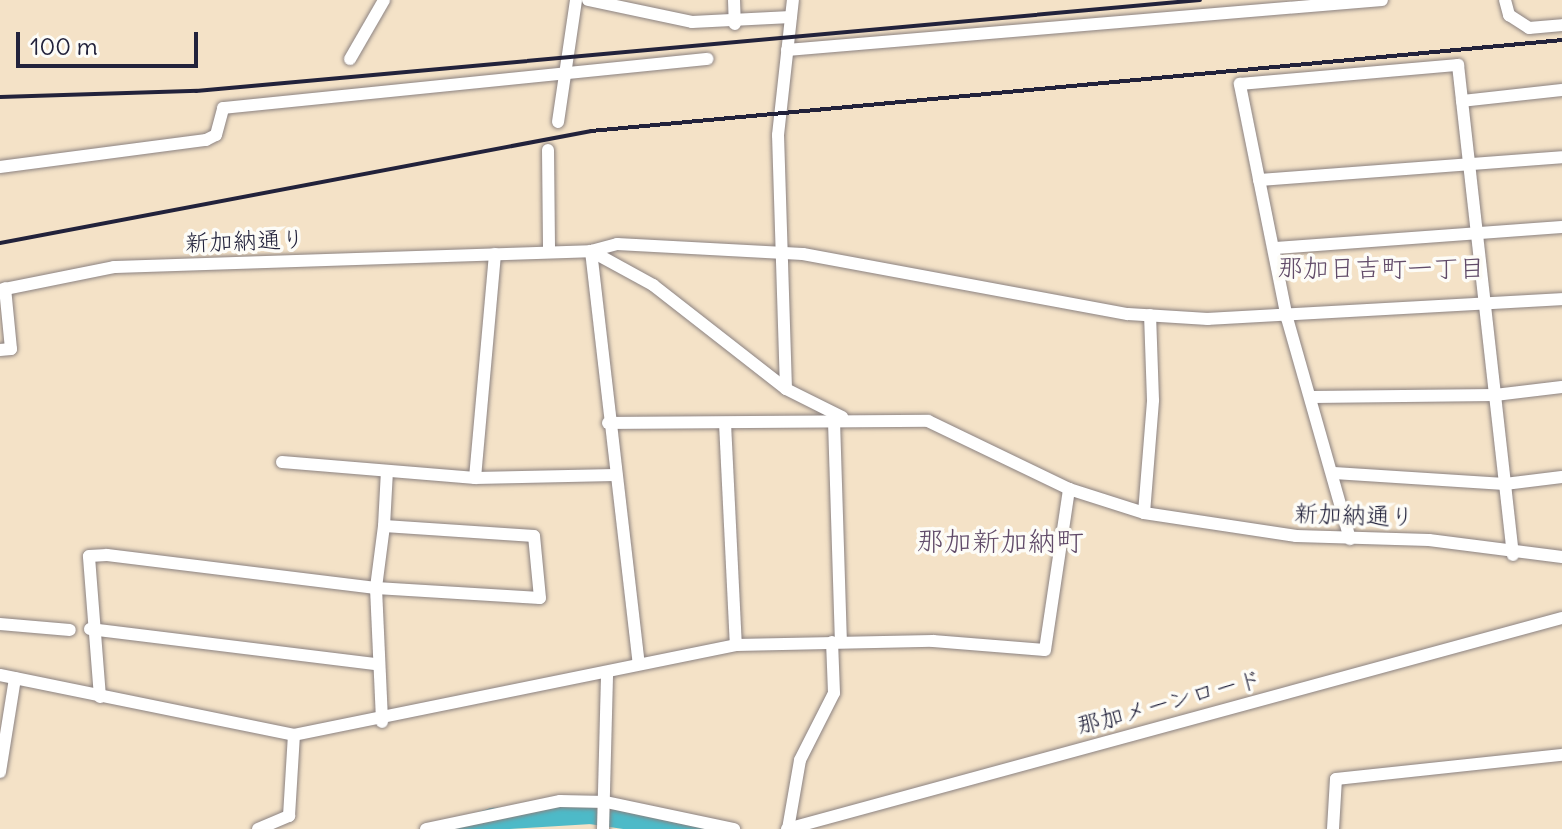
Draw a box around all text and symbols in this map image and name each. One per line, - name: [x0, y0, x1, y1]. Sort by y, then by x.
- scale bar: [20, 16, 202, 66]
- text: 100 m: [30, 31, 98, 61]
- street label: 新加納通り: [185, 225, 305, 257]
- district label: 那加日吉町一丁目: [1277, 252, 1485, 284]
- street label: 新加納通り: [1294, 499, 1414, 531]
- district label: 那加新加納町: [916, 524, 1084, 558]
- street label: 那加メーンロード: [1073, 663, 1265, 741]

